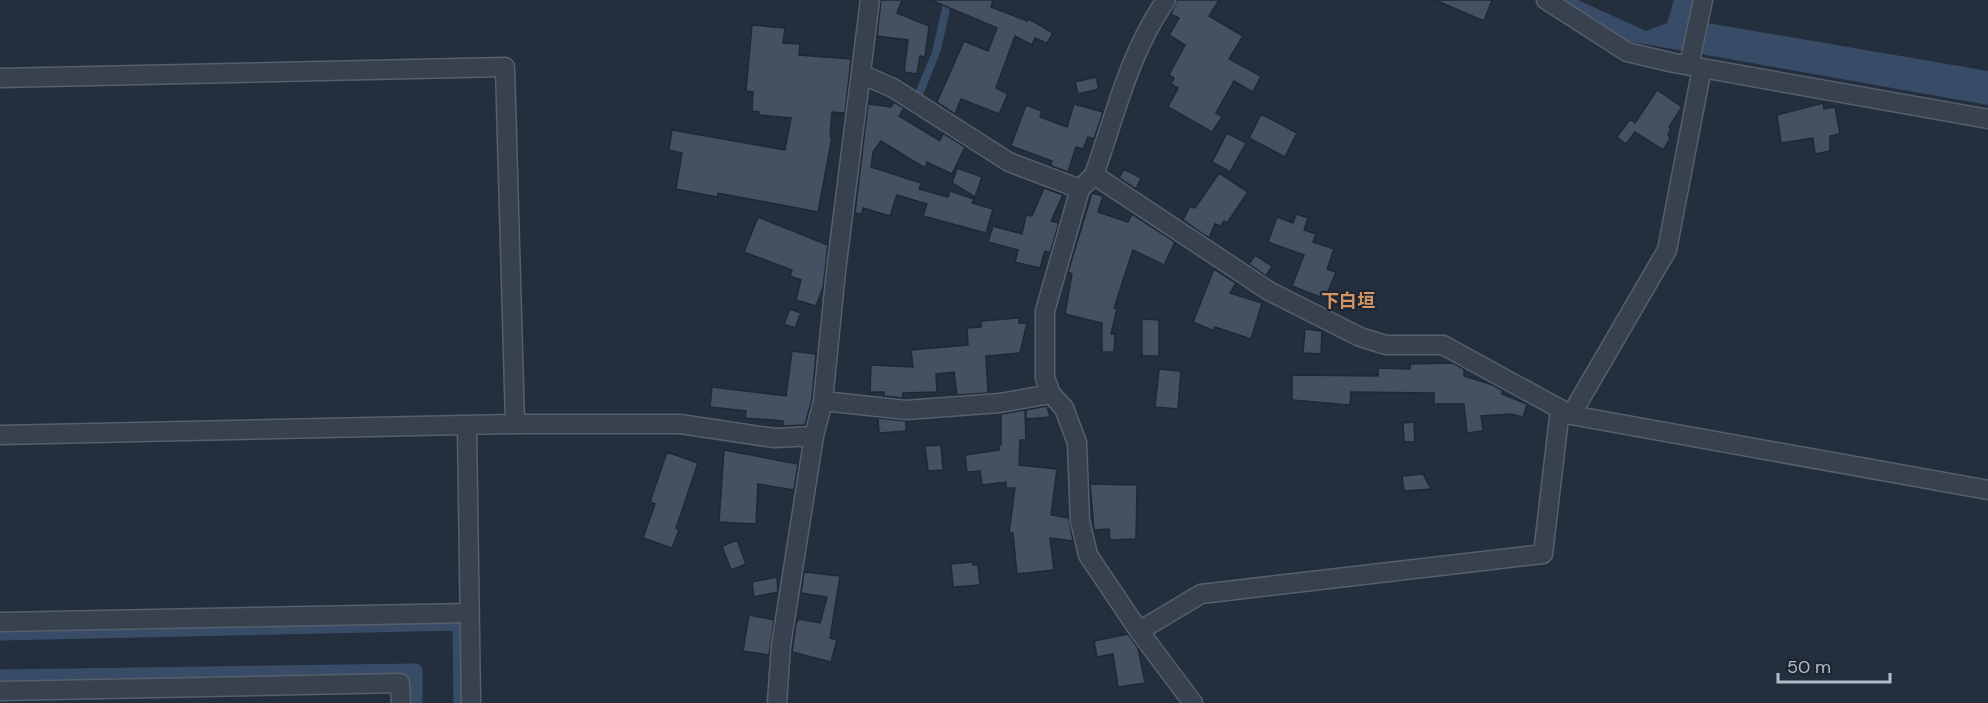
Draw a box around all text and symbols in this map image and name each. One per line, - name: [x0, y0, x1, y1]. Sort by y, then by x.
- district label: 下白垣: [1321, 289, 1375, 313]
- scale bar: [1778, 646, 1890, 684]
- text: 50 m: [1787, 655, 1831, 679]

